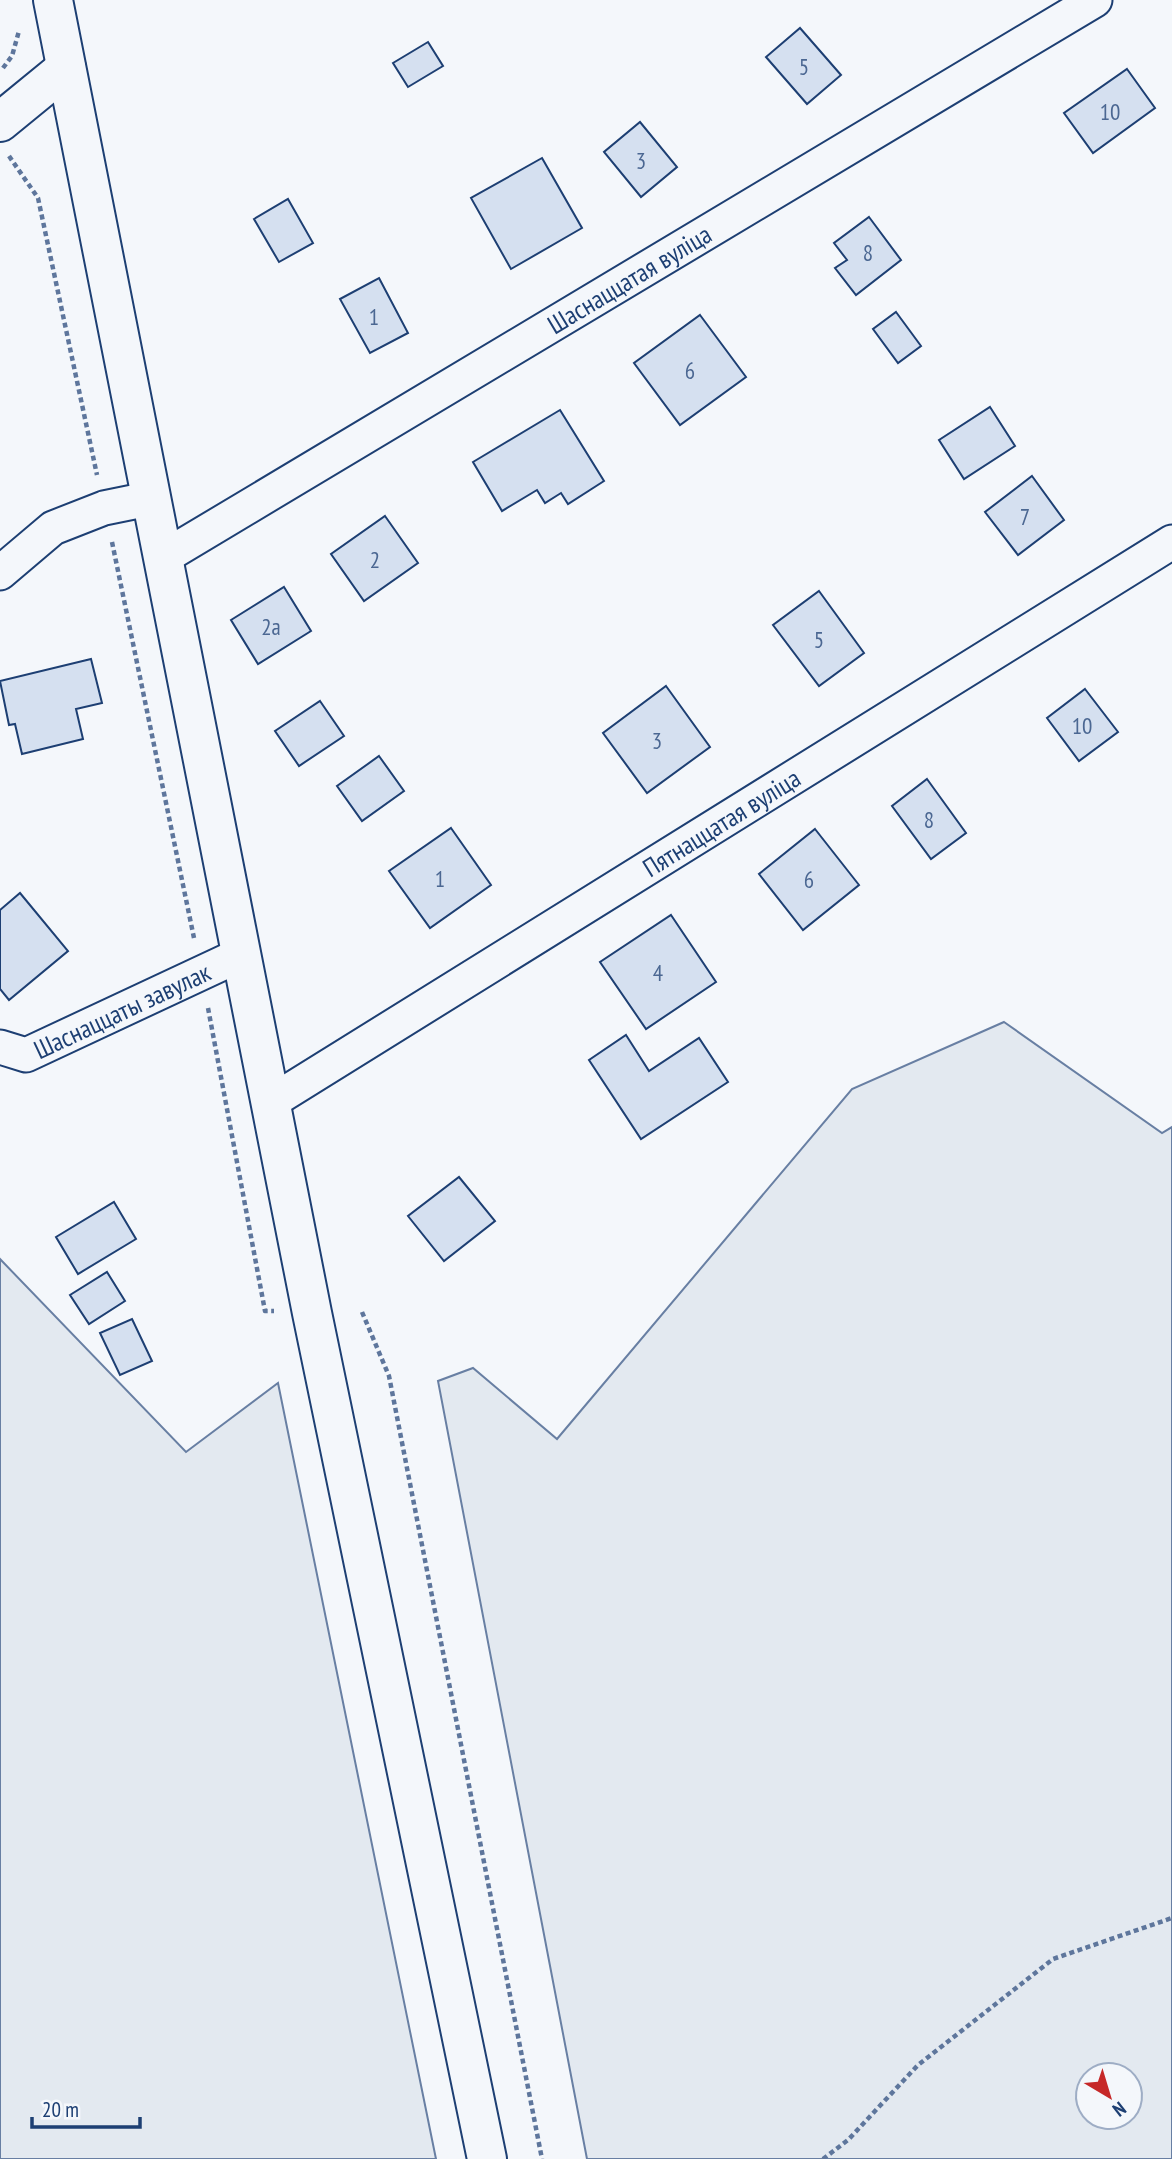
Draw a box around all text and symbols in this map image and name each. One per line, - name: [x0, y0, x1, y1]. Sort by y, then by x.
- house number: 5: [799, 52, 809, 81]
- house number: 10: [1100, 97, 1120, 126]
- house number: 3: [636, 146, 646, 175]
- street label: Шаснаццатая вуліца: [541, 217, 717, 340]
- house number: 8: [863, 238, 873, 267]
- house number: 1: [369, 302, 379, 331]
- house number: 6: [685, 356, 695, 385]
- house number: 7: [1020, 502, 1030, 531]
- house number: 2: [370, 545, 380, 574]
- house number: 2а: [261, 612, 281, 641]
- house number: 5: [814, 625, 824, 654]
- house number: 10: [1072, 711, 1092, 740]
- house number: 3: [652, 726, 662, 755]
- street label: Пятнаццатая вуліца: [636, 761, 806, 884]
- house number: 8: [924, 805, 934, 834]
- house number: 1: [435, 864, 445, 893]
- house number: 6: [804, 865, 814, 894]
- street label: Шаснаццаты завулак: [28, 955, 215, 1066]
- house number: 4: [653, 958, 663, 987]
- north arrow: [1074, 2061, 1144, 2131]
- scale bar: [32, 2086, 140, 2130]
- text: 20 m: [42, 2096, 79, 2123]
- text: N: [1108, 2097, 1131, 2122]

